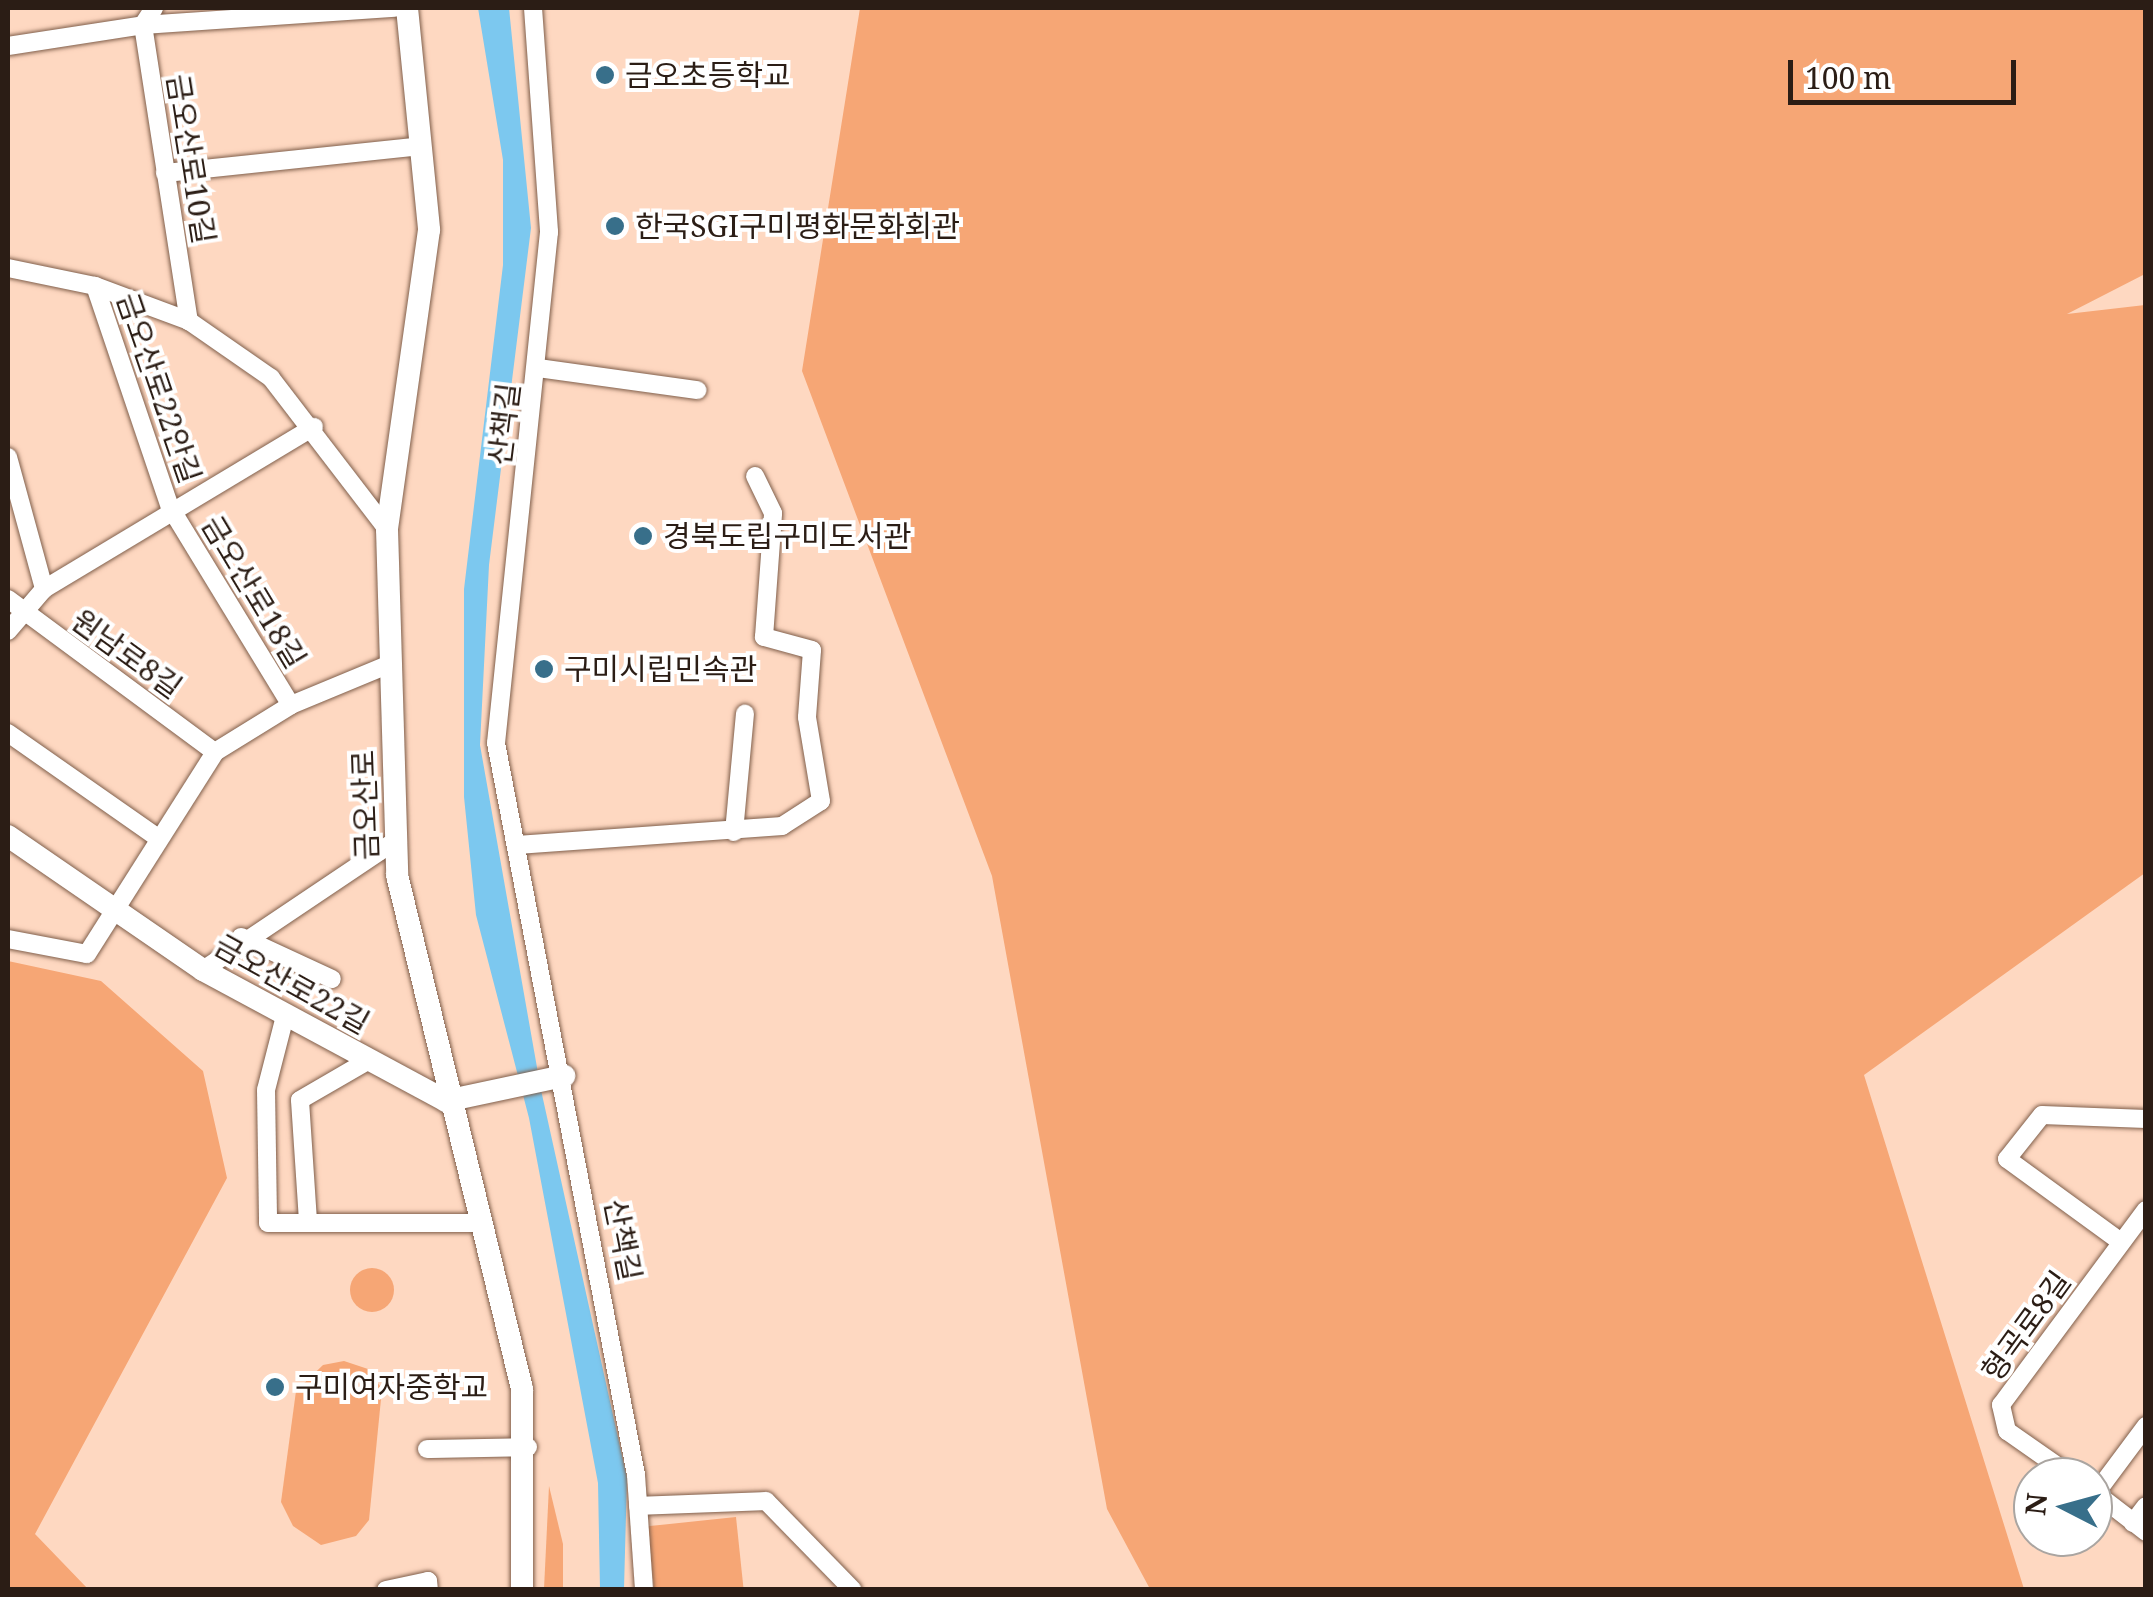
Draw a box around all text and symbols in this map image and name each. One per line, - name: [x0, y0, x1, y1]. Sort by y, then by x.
- scale bar: [1793, 40, 2020, 102]
- place label: 금오초등학교: [625, 57, 791, 93]
- text: 100 m: [1805, 57, 1891, 98]
- marker: 금오초등학교: [594, 64, 616, 86]
- street label: 금오산로10길: [160, 71, 222, 247]
- place label: 한국SGI구미평화문화회관: [635, 208, 960, 244]
- marker: 한국SGI구미평화문화회관: [604, 215, 626, 237]
- street label: 금오산로22안길: [110, 288, 208, 488]
- street label: 산책길: [481, 381, 527, 467]
- street label: 금오산로18길: [194, 509, 314, 675]
- place label: 경북도립구미도서관: [663, 518, 911, 554]
- marker: 경북도립구미도서관: [632, 525, 654, 547]
- street label: 원남로8길: [65, 602, 189, 706]
- place label: 구미시립민속관: [564, 651, 757, 687]
- marker: 구미시립민속관: [533, 658, 555, 680]
- street label: 금오산로: [345, 749, 385, 861]
- street label: 금오산로22길: [208, 927, 376, 1041]
- street label: 산책길: [597, 1196, 649, 1284]
- street label: 형곡로8길: [1974, 1264, 2078, 1388]
- place label: 구미여자중학교: [295, 1369, 488, 1405]
- marker: 구미여자중학교: [264, 1376, 286, 1398]
- north arrow: [2013, 1457, 2113, 1557]
- text: N: [2015, 1491, 2055, 1517]

